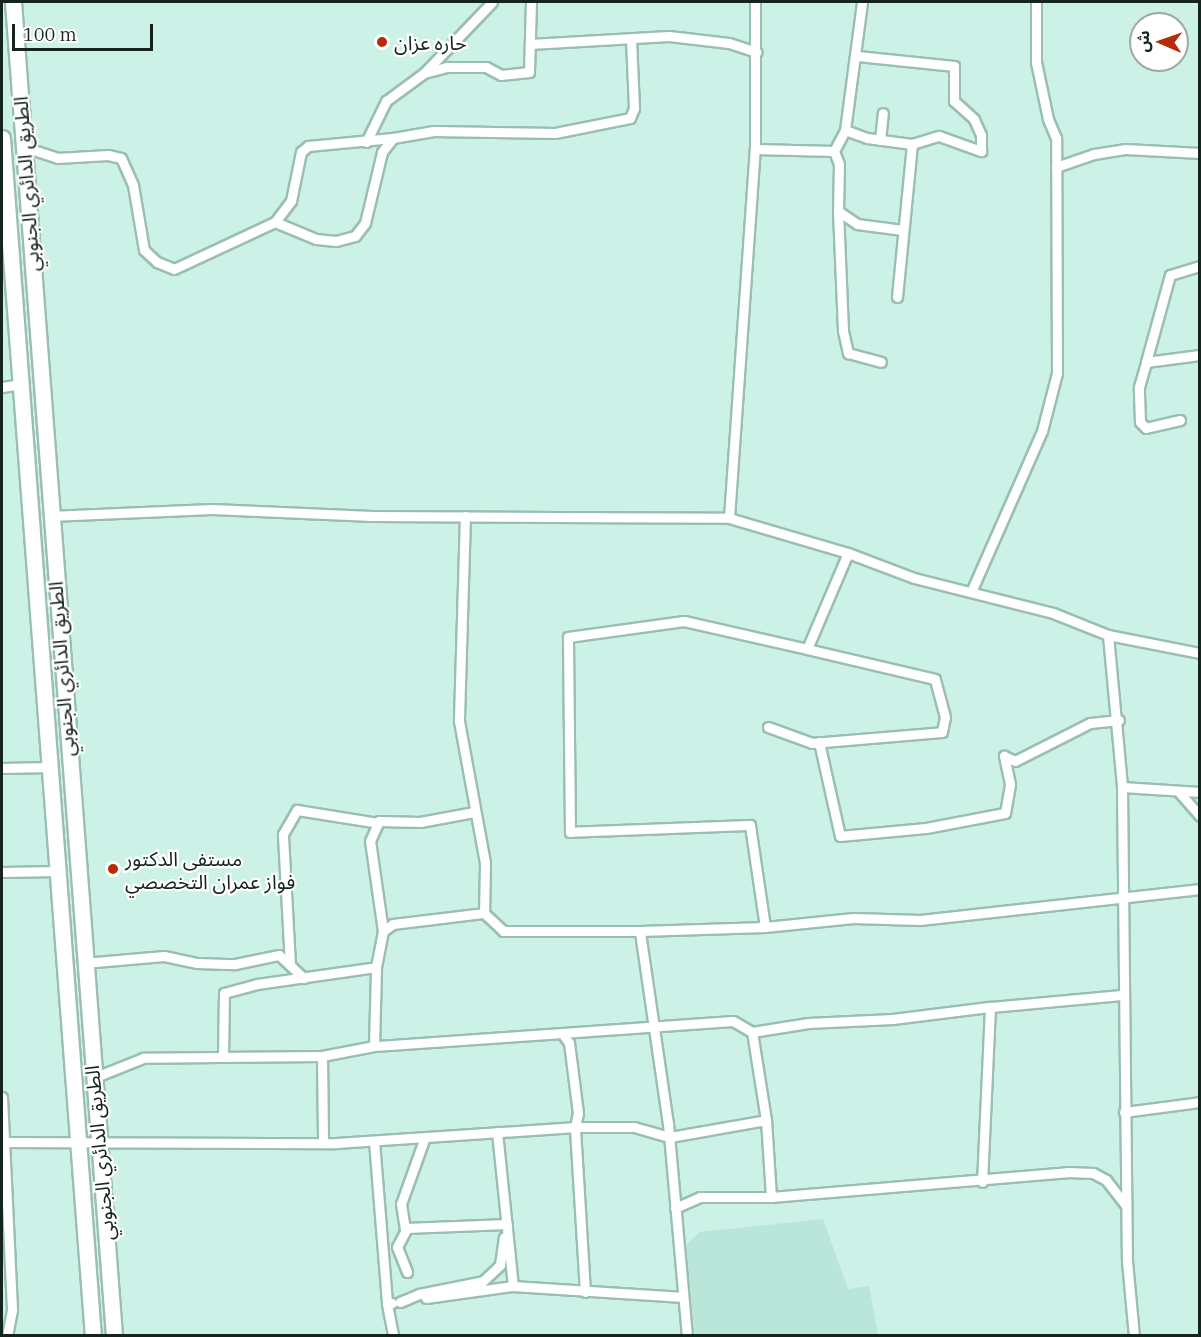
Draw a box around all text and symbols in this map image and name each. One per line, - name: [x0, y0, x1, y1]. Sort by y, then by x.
- scale bar: [15, 12, 156, 50]
- north arrow: [1129, 12, 1189, 72]
- text: 100 m: [23, 23, 77, 46]
- place label: حاره عزان: [394, 30, 467, 54]
- text: ش: [1133, 30, 1153, 53]
- marker: حاره عزان: [375, 35, 389, 49]
- street label: الطريق الدائري الجنوبي: [8, 95, 44, 273]
- street label: الطريق الدائري الجنوبي: [43, 580, 79, 758]
- place label: مستفى الدكتور فواز عمران التخصصي: [125, 846, 295, 893]
- marker: مستفى الدكتور فواز عمران التخصصي: [106, 862, 120, 876]
- street label: الطريق الدائري الجنوبي: [79, 1064, 119, 1242]

